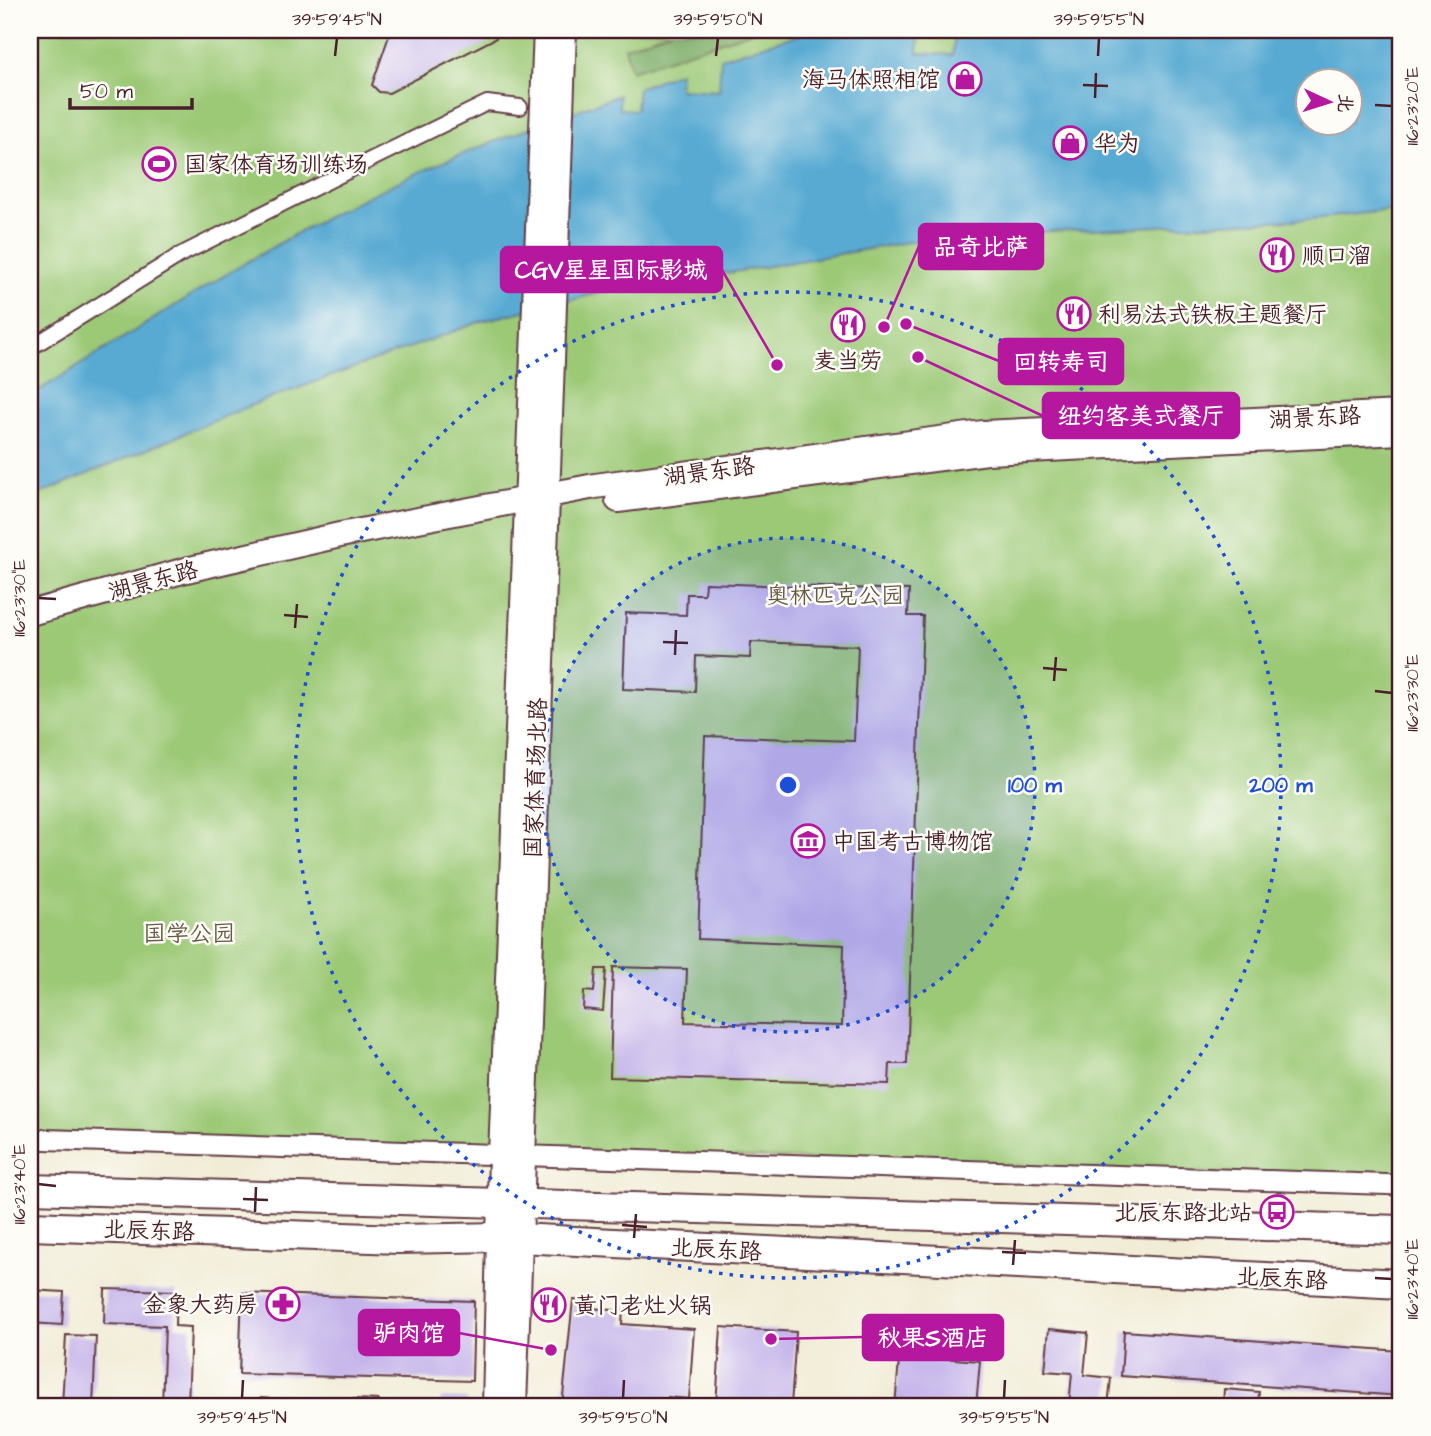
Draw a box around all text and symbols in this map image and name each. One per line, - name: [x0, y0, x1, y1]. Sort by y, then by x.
- text: 39°59'45"N: [292, 7, 382, 32]
- text: 39°59'50"N: [674, 7, 762, 32]
- text: 39°59'55"N: [1054, 7, 1144, 32]
- shop icon: 海马体照相馆: [946, 60, 984, 98]
- place label: 海马体照相馆: [802, 64, 940, 96]
- scale bar: [70, 66, 192, 110]
- north arrow: [1294, 66, 1364, 136]
- text: 116°23'20"E: [1400, 66, 1425, 145]
- text: 50 m: [80, 77, 134, 106]
- text: 北: [1330, 93, 1359, 114]
- shop icon: 华为: [1051, 124, 1089, 162]
- place label: 华为: [1094, 128, 1140, 160]
- sports icon: 国家体育场训练场: [140, 145, 178, 183]
- place label: 国家体育场训练场: [184, 149, 368, 181]
- callout: 品奇比萨: [919, 224, 1043, 269]
- text: 品奇比萨: [933, 231, 1029, 265]
- restaurant icon: 顺口溜: [1258, 236, 1296, 274]
- place label: 顺口溜: [1302, 240, 1371, 272]
- callout: CGV星星国际影城: [501, 247, 722, 292]
- text: CGV星星国际影城: [515, 254, 707, 288]
- restaurant icon: 利易法式铁板主题餐厅: [1055, 295, 1093, 333]
- place label: 利易法式铁板主题餐厅: [1098, 299, 1328, 331]
- restaurant icon: 麦当劳: [829, 306, 867, 344]
- callout: 回转寿司: [999, 339, 1123, 384]
- place label: 麦当劳: [814, 345, 883, 377]
- text: 回转寿司: [1013, 346, 1109, 380]
- callout: 纽约客美式餐厅: [1043, 393, 1239, 438]
- text: 纽约客美式餐厅: [1057, 400, 1225, 434]
- street label: 湖景东路: [1268, 400, 1362, 436]
- street label: 湖景东路: [661, 450, 757, 494]
- street label: 湖景东路: [105, 554, 202, 608]
- text: 116°23'30"E: [7, 559, 32, 637]
- park label: 奥林匹克公园: [766, 580, 904, 612]
- text: 116°23'30"E: [1400, 654, 1425, 732]
- street label: 国家体育场北路: [517, 697, 555, 859]
- text: 100 m: [1008, 771, 1063, 800]
- text: 200 m: [1248, 771, 1313, 800]
- centre of rings: [776, 773, 800, 797]
- museum icon: 中国考古博物馆: [789, 822, 827, 860]
- place label: 中国考古博物馆: [832, 826, 993, 858]
- park label: 国学公园: [143, 918, 235, 950]
- text: 116°23'40"E: [7, 1143, 32, 1224]
- bus stop icon: 北辰东路北站: [1258, 1193, 1296, 1231]
- place label: 北辰东路北站: [1114, 1197, 1252, 1229]
- street label: 北辰东路: [102, 1213, 195, 1249]
- street label: 北辰东路: [669, 1232, 763, 1268]
- text: 116°23'40"E: [1400, 1238, 1425, 1319]
- street label: 北辰东路: [1235, 1261, 1329, 1297]
- pharmacy icon: 金象大药房: [264, 1285, 302, 1323]
- restaurant icon: 黄门老灶火锅: [530, 1286, 568, 1324]
- place label: 金象大药房: [143, 1289, 258, 1321]
- place label: 黄门老灶火锅: [574, 1290, 712, 1322]
- callout: 驴肉馆: [359, 1310, 459, 1355]
- callout: 秋果S酒店: [863, 1315, 1003, 1360]
- text: 驴肉馆: [373, 1317, 445, 1351]
- text: 秋果S酒店: [877, 1322, 989, 1356]
- text: 39°59'45"N: [197, 1405, 287, 1430]
- text: 39°59'50"N: [579, 1405, 667, 1430]
- text: 39°59'55"N: [959, 1405, 1049, 1430]

